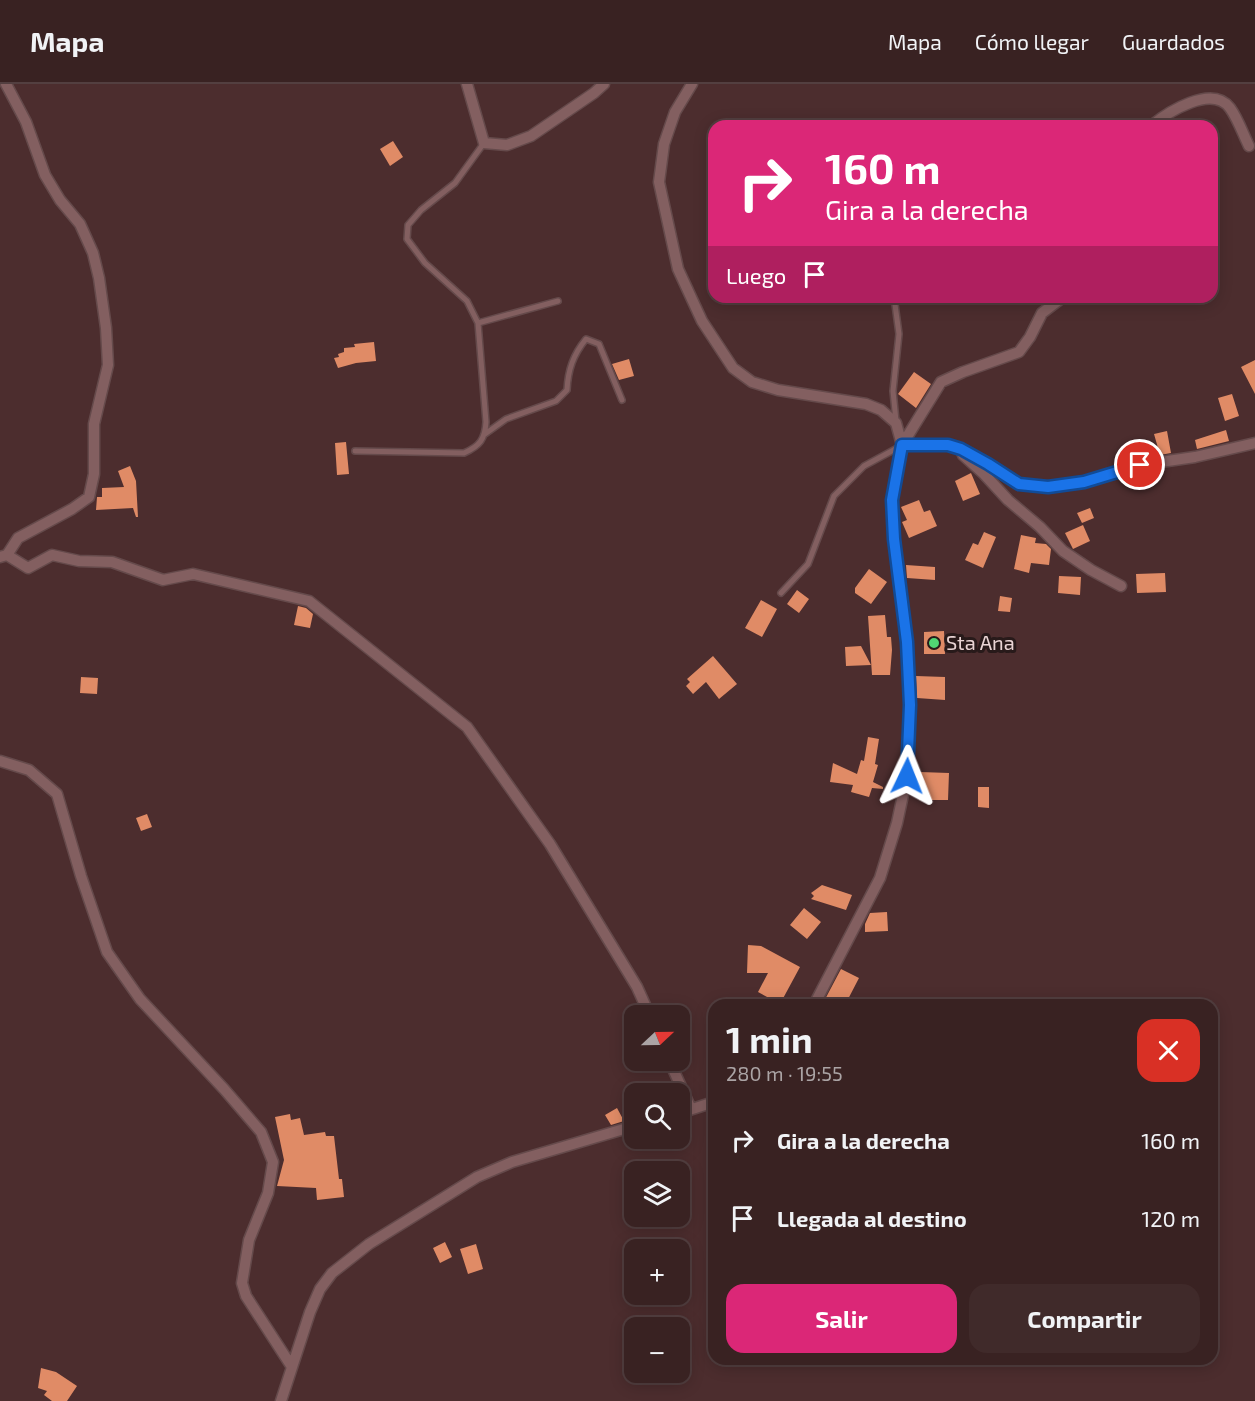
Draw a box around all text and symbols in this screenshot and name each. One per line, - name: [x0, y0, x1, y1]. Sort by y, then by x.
- text: Mapa: [30, 24, 104, 58]
- text: Mapa: [888, 29, 942, 54]
- text: Cómo llegar: [975, 29, 1089, 54]
- text: Guardados: [1122, 29, 1225, 54]
- text: 160 m: [825, 142, 941, 192]
- icon: right: [726, 144, 804, 222]
- text: Gira a la derecha: [825, 193, 1029, 225]
- icon: arrive: [798, 258, 831, 291]
- text: Luego: [726, 262, 786, 288]
- pin: [1114, 439, 1165, 490]
- icon: arrive: [1123, 448, 1156, 481]
- place label: Sta Ana: [946, 630, 1015, 654]
- marker: Sta Ana: [927, 636, 941, 650]
- position arrow: [875, 744, 939, 808]
- north arrow: [624, 1005, 690, 1071]
- map controls: [624, 1005, 690, 1383]
- text: 1 min: [726, 1017, 813, 1060]
- button: close: [1137, 1019, 1200, 1082]
- text: 280 m · 19:55: [726, 1061, 843, 1085]
- button: search: [624, 1083, 690, 1149]
- icon: right: [726, 1124, 759, 1157]
- text: Gira a la derecha: [777, 1127, 950, 1153]
- text: 160 m: [1141, 1127, 1200, 1153]
- button: layers: [624, 1161, 690, 1227]
- icon: arrive: [726, 1202, 759, 1235]
- text: Llegada al destino: [777, 1205, 967, 1231]
- text: 120 m: [1141, 1205, 1200, 1231]
- button: +: [624, 1239, 690, 1305]
- button: Salir: [726, 1284, 957, 1353]
- button: Compartir: [969, 1284, 1200, 1353]
- button: −: [624, 1317, 690, 1383]

